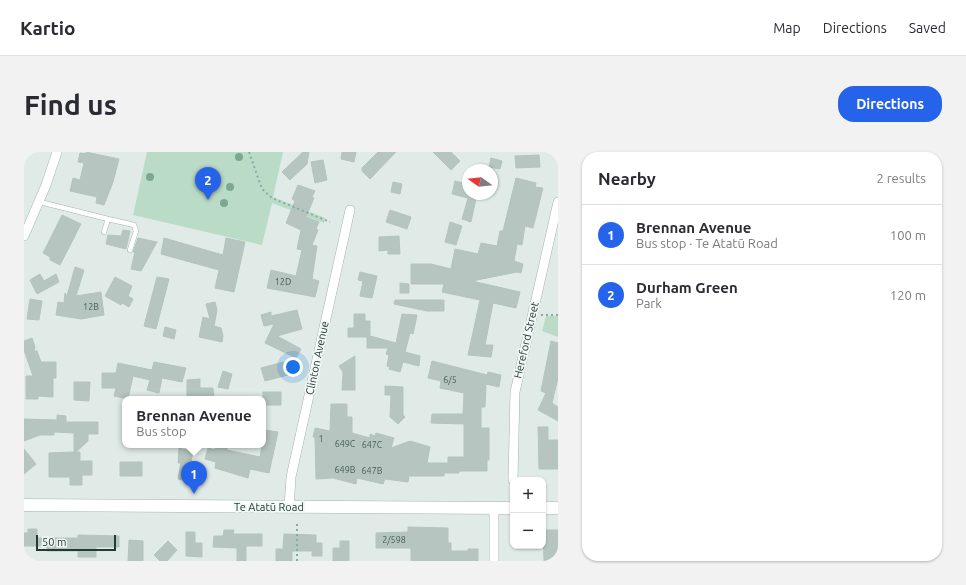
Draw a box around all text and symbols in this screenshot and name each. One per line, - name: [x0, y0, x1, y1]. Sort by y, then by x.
- text: Kartio: [20, 17, 76, 39]
- text: Map: [773, 20, 801, 36]
- text: Directions: [823, 20, 887, 36]
- text: Saved: [909, 20, 946, 36]
- button: Directions: [838, 86, 942, 122]
- text: Find us: [24, 89, 117, 120]
- north arrow: [462, 164, 498, 200]
- pin: 2: [195, 167, 221, 200]
- text: Nearby: [598, 169, 656, 188]
- text: 2 results: [876, 171, 926, 185]
- text: Brennan Avenue: [636, 219, 751, 236]
- text: 1: [607, 228, 615, 242]
- text: 100 m: [890, 228, 926, 242]
- text: Bus stop · Te Atatū Road: [636, 236, 778, 250]
- house number: 12D: [275, 277, 291, 287]
- text: Durham Green: [636, 279, 738, 296]
- text: 2: [607, 288, 615, 302]
- text: 120 m: [890, 288, 926, 302]
- text: Park: [636, 296, 662, 310]
- street label: Hereford Street: [511, 300, 541, 380]
- house number: 12B: [83, 302, 99, 312]
- street label: Clinton Avenue: [303, 320, 331, 396]
- your location: [283, 357, 303, 377]
- house number: 6/5: [443, 375, 457, 385]
- popup: [122, 396, 266, 448]
- text: Brennan Avenue: [136, 407, 252, 424]
- text: Bus stop: [136, 424, 187, 438]
- house number: 1: [318, 434, 324, 444]
- house number: 649C: [335, 439, 356, 449]
- house number: 647C: [362, 440, 383, 450]
- pin: 1: [181, 461, 207, 494]
- house number: 649B: [335, 465, 356, 475]
- house number: 647B: [362, 466, 383, 476]
- map controls: [510, 477, 546, 549]
- button: +: [510, 477, 546, 513]
- street label: Te Atatū Road: [234, 501, 304, 513]
- button: −: [510, 513, 546, 549]
- scale bar: [36, 533, 116, 552]
- house number: 2/598: [382, 535, 406, 545]
- text: 50 m: [42, 536, 66, 548]

